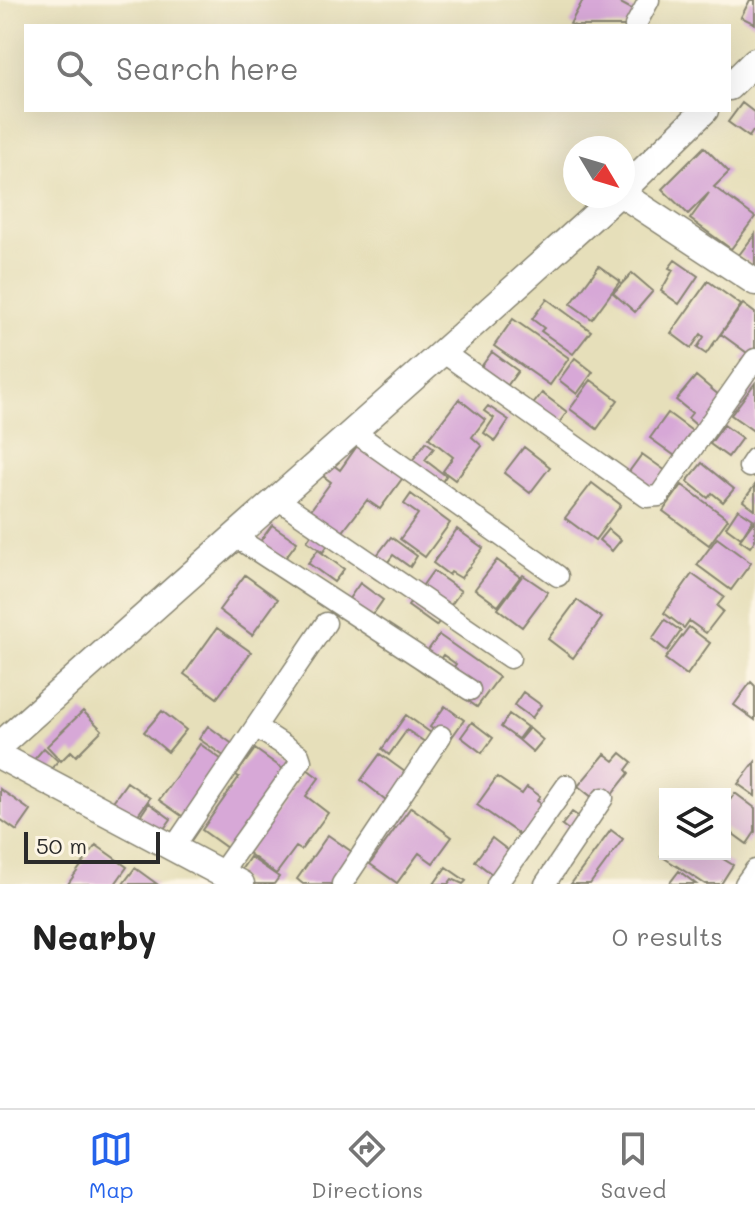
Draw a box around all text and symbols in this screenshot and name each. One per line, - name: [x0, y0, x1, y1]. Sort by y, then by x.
- search box: [24, 24, 731, 112]
- icon: search: [52, 46, 96, 90]
- text: Search here: [116, 48, 299, 88]
- north arrow: [563, 136, 635, 208]
- map controls: [659, 788, 731, 860]
- button: layers: [659, 788, 731, 860]
- scale bar: [24, 828, 160, 864]
- text: 50 m: [36, 831, 87, 860]
- text: Nearby: [32, 914, 157, 959]
- text: 0 results: [612, 919, 723, 953]
- tab: Map: [89, 1127, 134, 1204]
- tab: Directions: [311, 1127, 423, 1204]
- tab: Saved: [601, 1127, 666, 1204]

